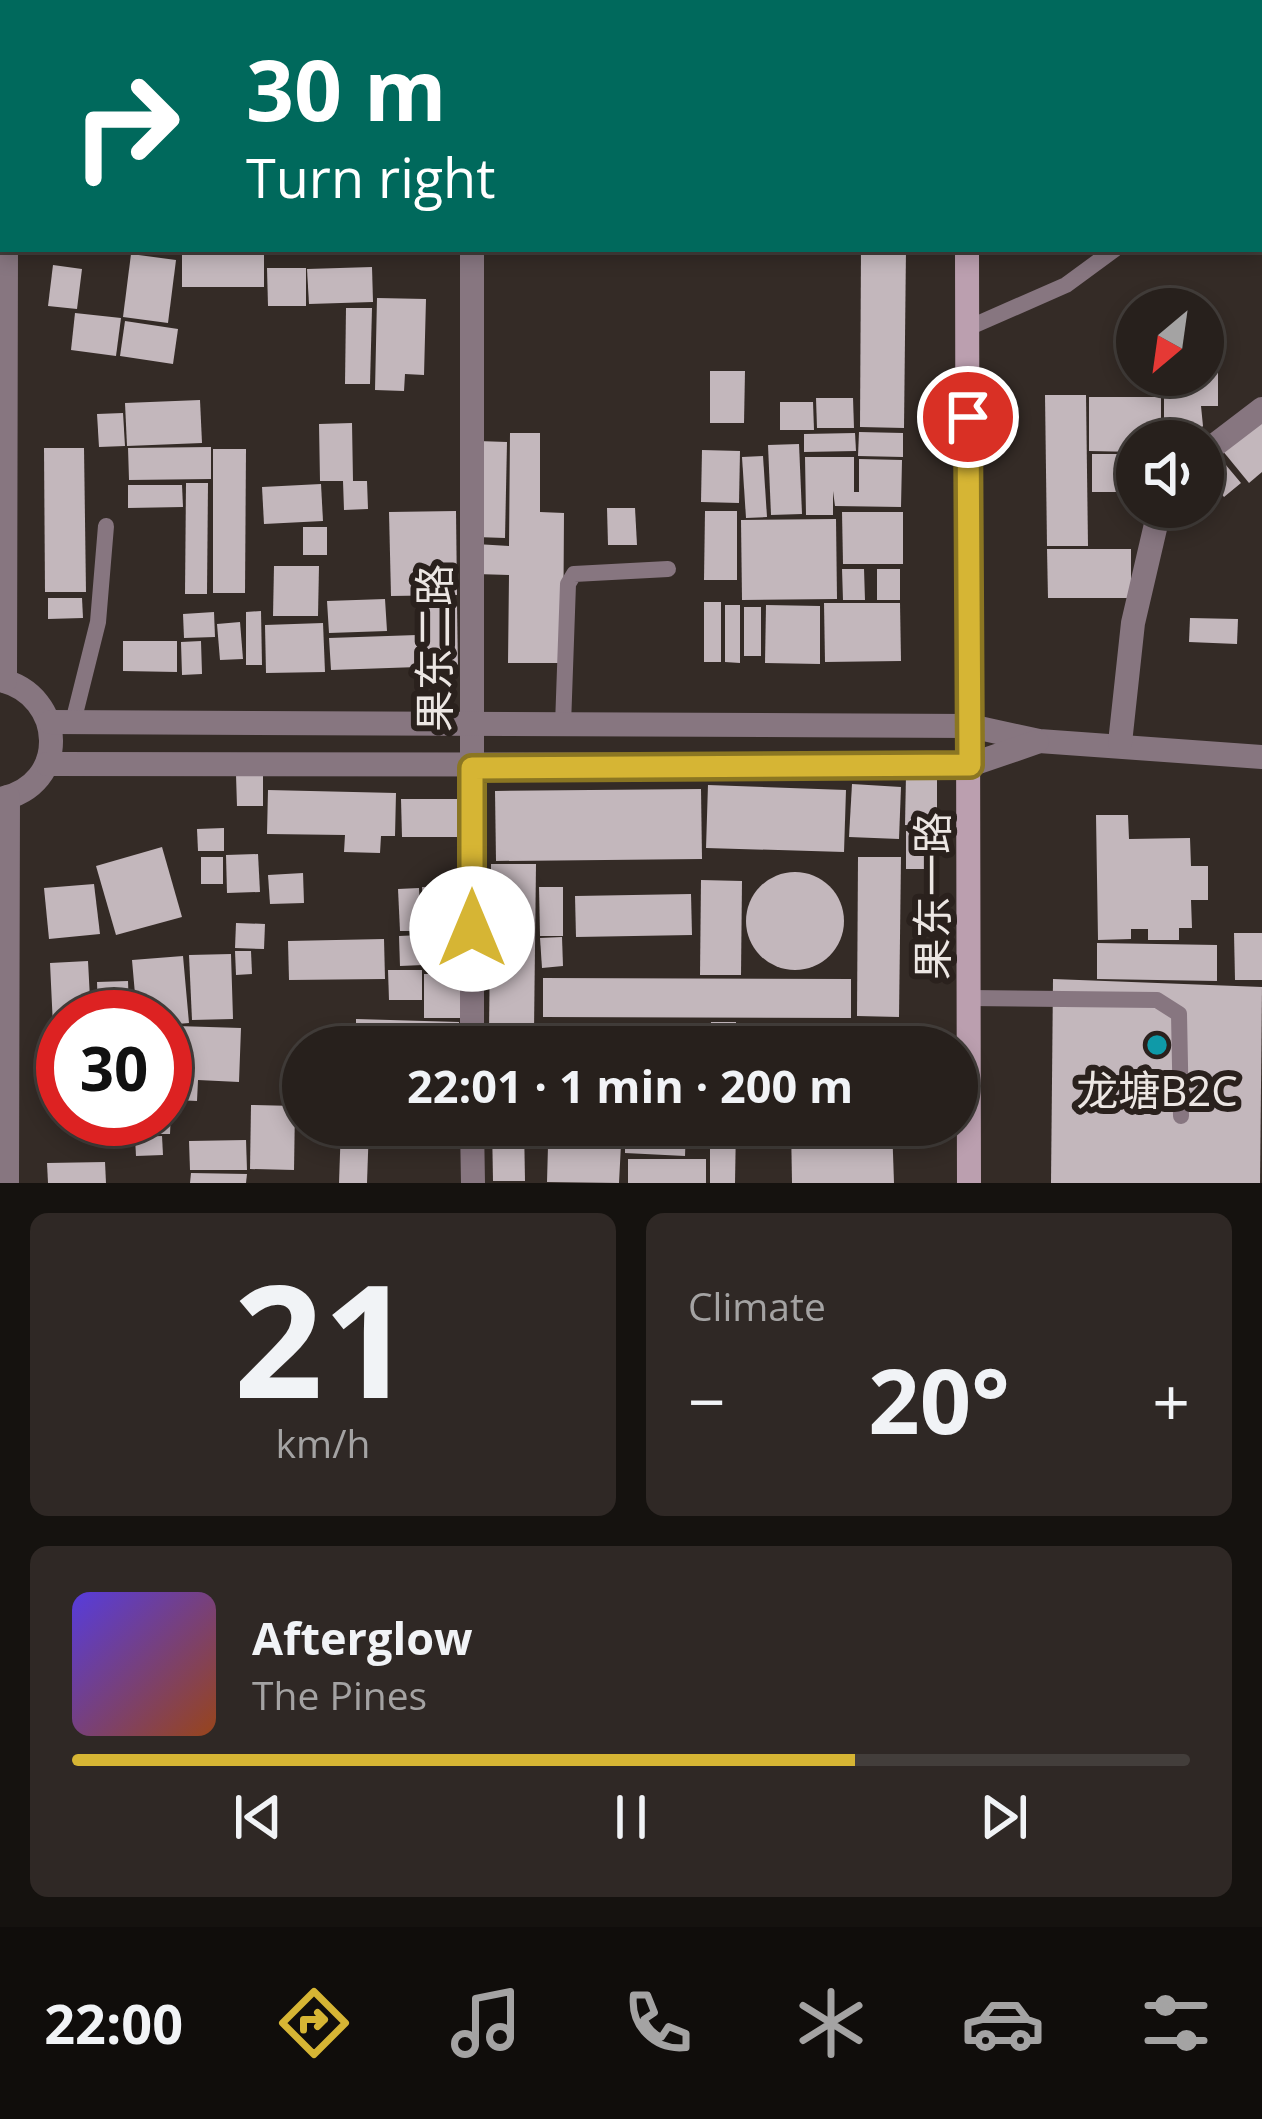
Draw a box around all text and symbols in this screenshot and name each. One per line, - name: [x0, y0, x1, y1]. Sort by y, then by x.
- text: 30 m: [246, 31, 446, 146]
- icon: right: [48, 48, 204, 204]
- text: Turn right: [246, 140, 495, 214]
- north arrow: [1116, 288, 1224, 396]
- map controls: [1116, 288, 1224, 528]
- pin: [917, 366, 1019, 468]
- icon: arrive: [935, 384, 1001, 450]
- button: sound: [1116, 420, 1224, 528]
- street label: 果东二路: [405, 564, 462, 732]
- street label: 果东一路: [903, 812, 960, 980]
- position arrow: [409, 866, 535, 992]
- speed limit sign: 30: [36, 990, 192, 1146]
- marker: 龙塘B2C: [1144, 1032, 1170, 1058]
- text: 22:01 · 1 min · 200 m: [407, 1055, 853, 1116]
- place label: 龙塘B2C: [1076, 1061, 1238, 1118]
- text: 21: [234, 1231, 412, 1444]
- text: Climate: [688, 1279, 826, 1332]
- text: 20°: [868, 1338, 1010, 1460]
- text: −: [688, 1355, 726, 1445]
- text: +: [1152, 1355, 1190, 1445]
- text: km/h: [276, 1416, 370, 1469]
- text: Afterglow: [252, 1607, 473, 1668]
- text: The Pines: [252, 1668, 427, 1721]
- icon: previous: [225, 1784, 291, 1850]
- icon: pause: [598, 1784, 664, 1850]
- icon: next: [971, 1784, 1037, 1850]
- icon: directions: [272, 1981, 356, 2065]
- icon: music: [444, 1981, 528, 2065]
- icon: phone: [616, 1981, 700, 2065]
- icon: climate: [789, 1981, 873, 2065]
- icon: car: [961, 1981, 1045, 2065]
- icon: filters: [1134, 1981, 1218, 2065]
- text: 22:00: [44, 1986, 183, 2060]

